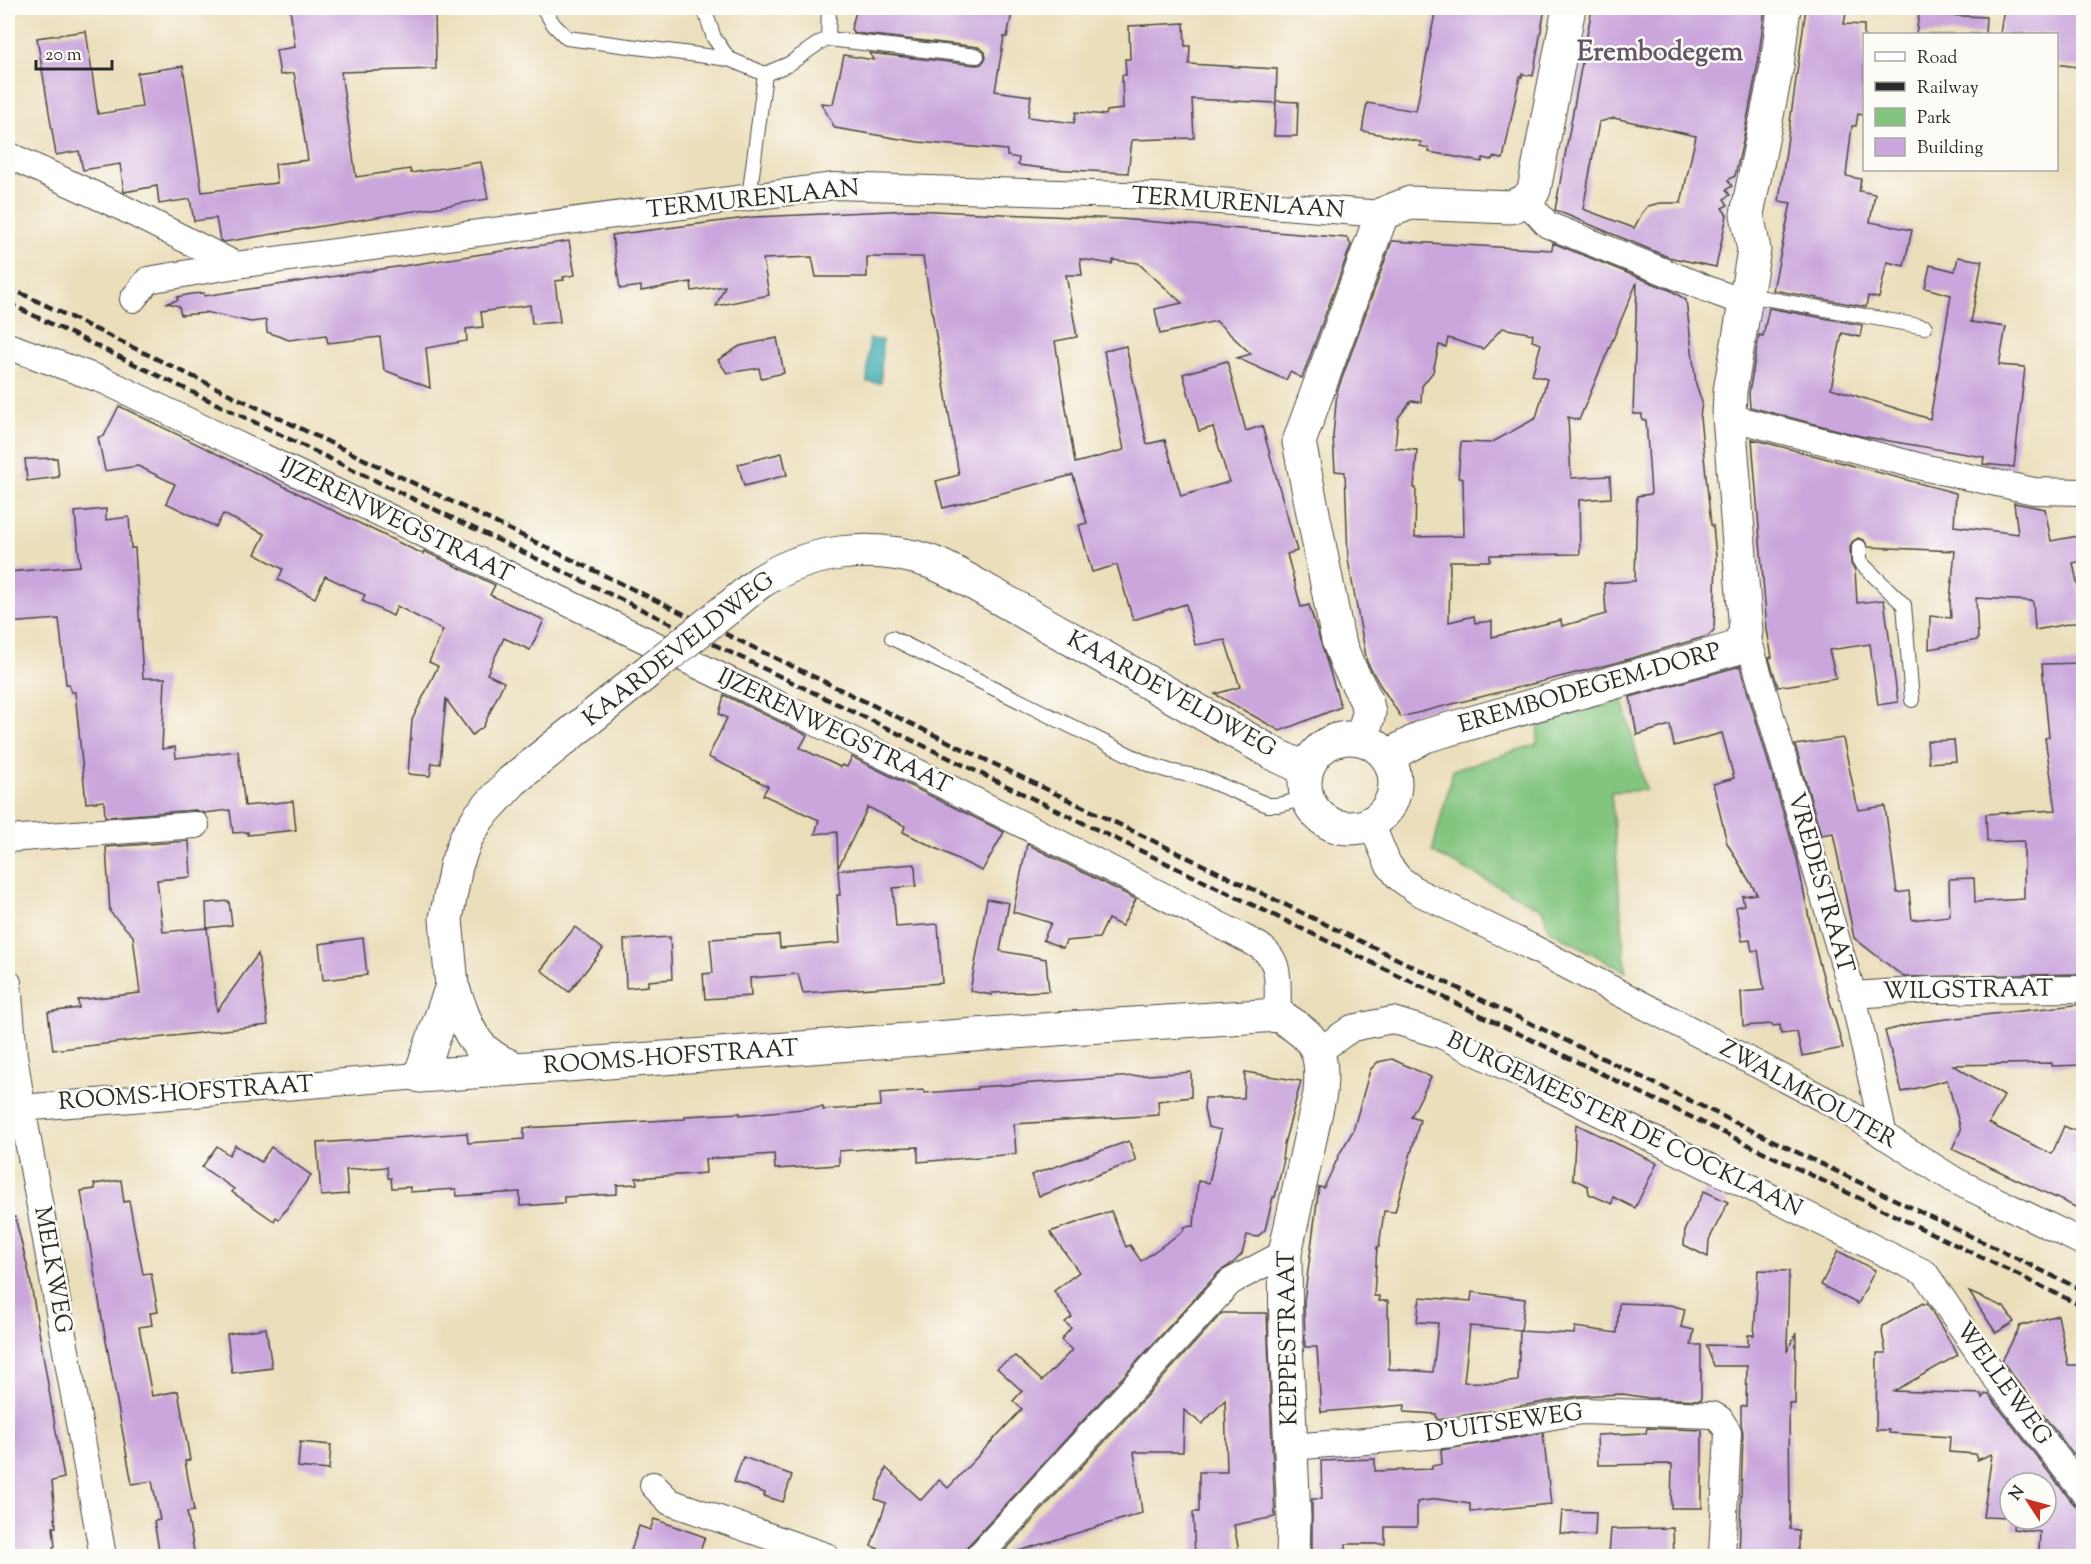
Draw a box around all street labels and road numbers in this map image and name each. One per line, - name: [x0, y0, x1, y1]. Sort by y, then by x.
- street label: TERMURENLAAN: [645, 172, 861, 228]
- street label: TERMURENLAAN: [1130, 180, 1346, 228]
- street label: IJZERENWEGSTRAAT: [273, 449, 519, 593]
- street label: KAARDEVELDWEG: [576, 564, 782, 736]
- street label: KAARDEVELDWEG: [1060, 623, 1282, 767]
- street label: EREMBODEGEM-DORP: [1455, 635, 1725, 743]
- street label: IJZERENWEGSTRAAT: [711, 660, 957, 804]
- street label: VREDESTRAAT: [1778, 789, 1862, 978]
- street label: WILGSTRAAT: [1882, 973, 2054, 1009]
- street label: BURGEMEESTER DE COCKLAAN: [1440, 1024, 1808, 1226]
- street label: ROOMS-HOFSTRAAT: [542, 1032, 800, 1084]
- street label: ZWALMKOUTER: [1713, 1032, 1903, 1158]
- street label: ROOMS-HOFSTRAAT: [57, 1068, 315, 1120]
- street label: MELKWEG: [24, 1204, 80, 1336]
- street label: KEPPESTRAAT: [1270, 1250, 1308, 1426]
- street label: WELLEWEG: [1947, 1315, 2059, 1453]
- street label: D'UITSEWEG: [1423, 1396, 1585, 1452]

